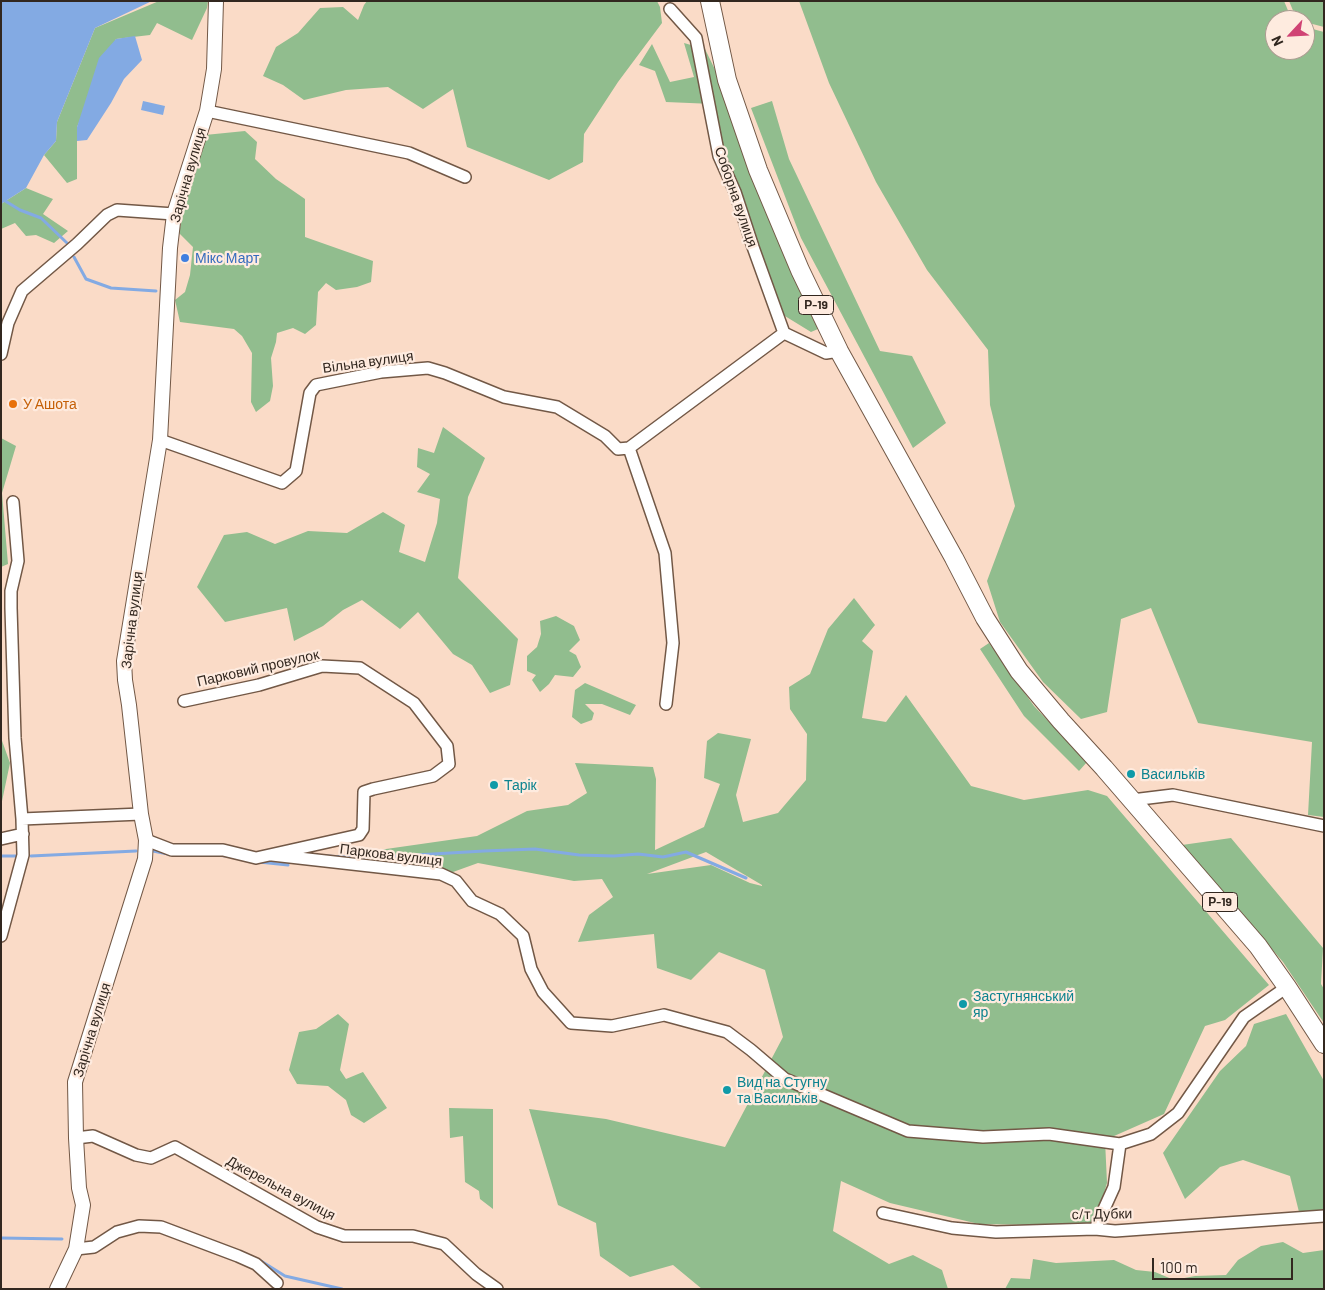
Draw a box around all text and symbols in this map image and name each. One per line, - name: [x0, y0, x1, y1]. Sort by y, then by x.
- north arrow: [1265, 10, 1315, 60]
- text: N: [1267, 33, 1287, 49]
- street label: Зарічна вулиця: [166, 126, 210, 224]
- street label: Соборна вулиця: [711, 145, 761, 249]
- place label: Мікс Март: [195, 250, 259, 266]
- marker: Мікс Март: [179, 252, 191, 264]
- road number: Р-19: [798, 296, 834, 314]
- street label: Вільна вулиця: [321, 347, 415, 377]
- place label: У Ашота: [23, 396, 77, 412]
- marker: У Ашота: [7, 398, 19, 410]
- street label: Зарічна вулиця: [118, 570, 146, 670]
- street label: Парковий провулок: [195, 646, 321, 690]
- place label: Васильків: [1141, 766, 1205, 782]
- marker: Васильків: [1125, 768, 1137, 780]
- place label: Тарік: [504, 777, 537, 793]
- marker: Тарік: [488, 779, 500, 791]
- street label: Паркова вулиця: [339, 840, 443, 870]
- road number: Р-19: [1202, 892, 1238, 912]
- street label: Зарічна вулиця: [70, 981, 114, 1079]
- place label: Застугнянський яр: [973, 988, 1074, 1020]
- marker: Застугнянський яр: [957, 998, 969, 1010]
- place label: Вид на Стугну та Васильків: [737, 1074, 827, 1106]
- marker: Вид на Стугну та Васильків: [721, 1084, 733, 1096]
- street label: Джерельна вулиця: [224, 1152, 338, 1224]
- street label: с/т Дубки: [1071, 1205, 1133, 1223]
- scale bar: [1155, 1248, 1296, 1280]
- text: 100 m: [1160, 1258, 1198, 1276]

